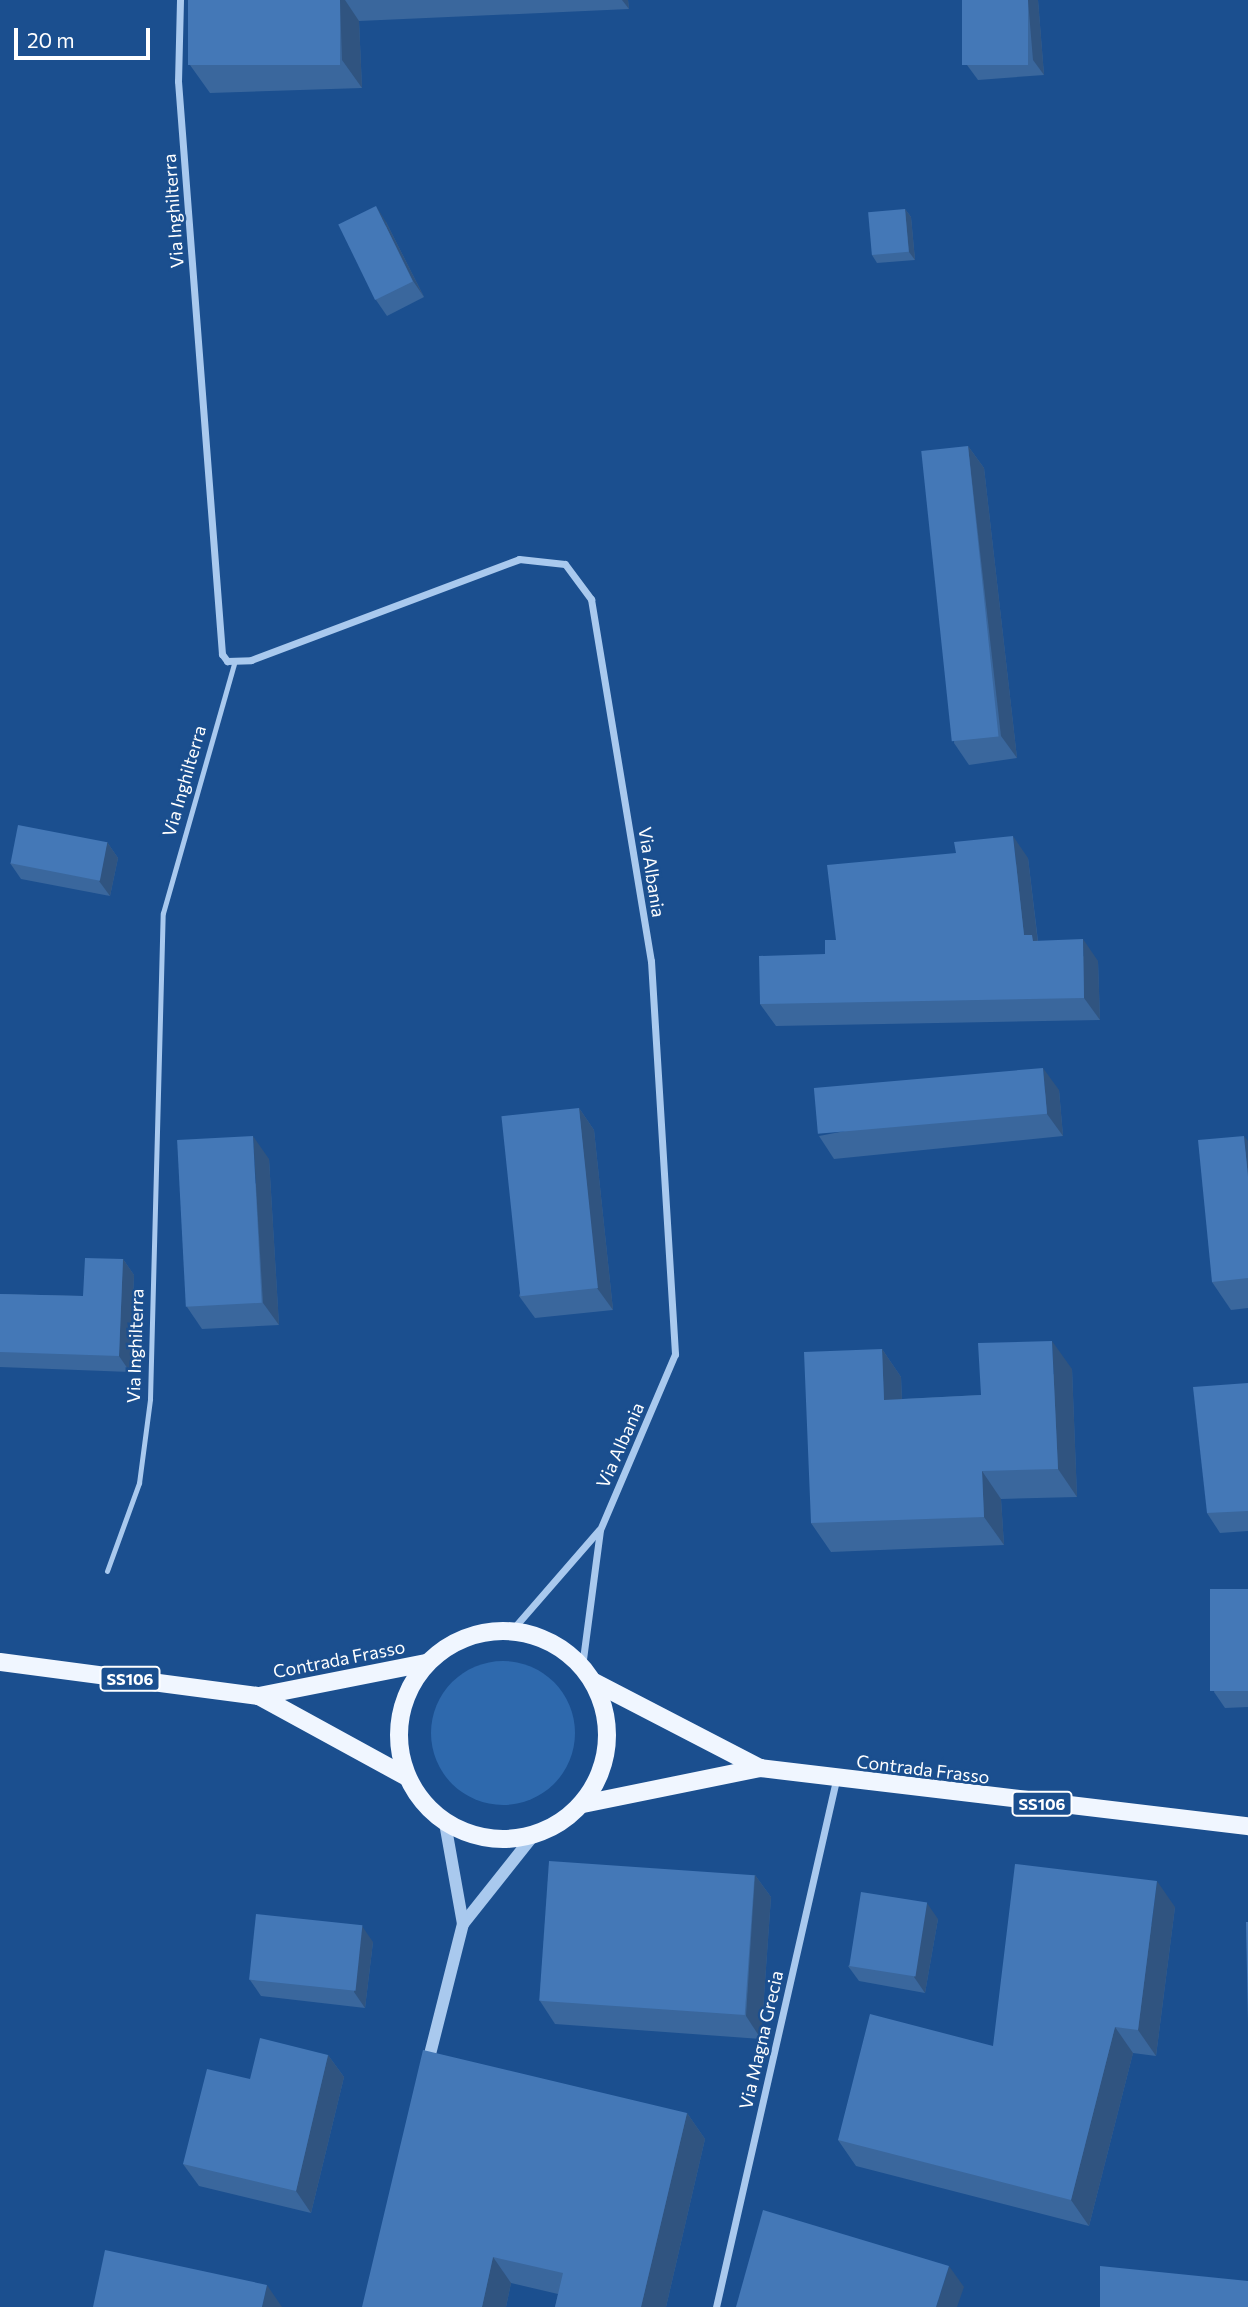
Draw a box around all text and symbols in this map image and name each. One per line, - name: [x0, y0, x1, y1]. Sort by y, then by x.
- scale bar: [18, 14, 154, 58]
- text: 20 m: [27, 27, 75, 52]
- street label: Via Inghilterra: [158, 153, 188, 269]
- street label: Via Inghilterra: [158, 723, 210, 839]
- street label: Via Albania: [634, 825, 670, 919]
- street label: Via Inghilterra: [122, 1288, 148, 1404]
- street label: Via Albania: [592, 1399, 648, 1491]
- street label: Contrada Frasso: [271, 1636, 407, 1682]
- road number: SS106: [99, 1666, 162, 1692]
- street label: Contrada Frasso: [855, 1750, 991, 1788]
- road number: SS106: [1010, 1792, 1074, 1816]
- street label: Via Magna Grecia: [735, 1969, 787, 2111]

